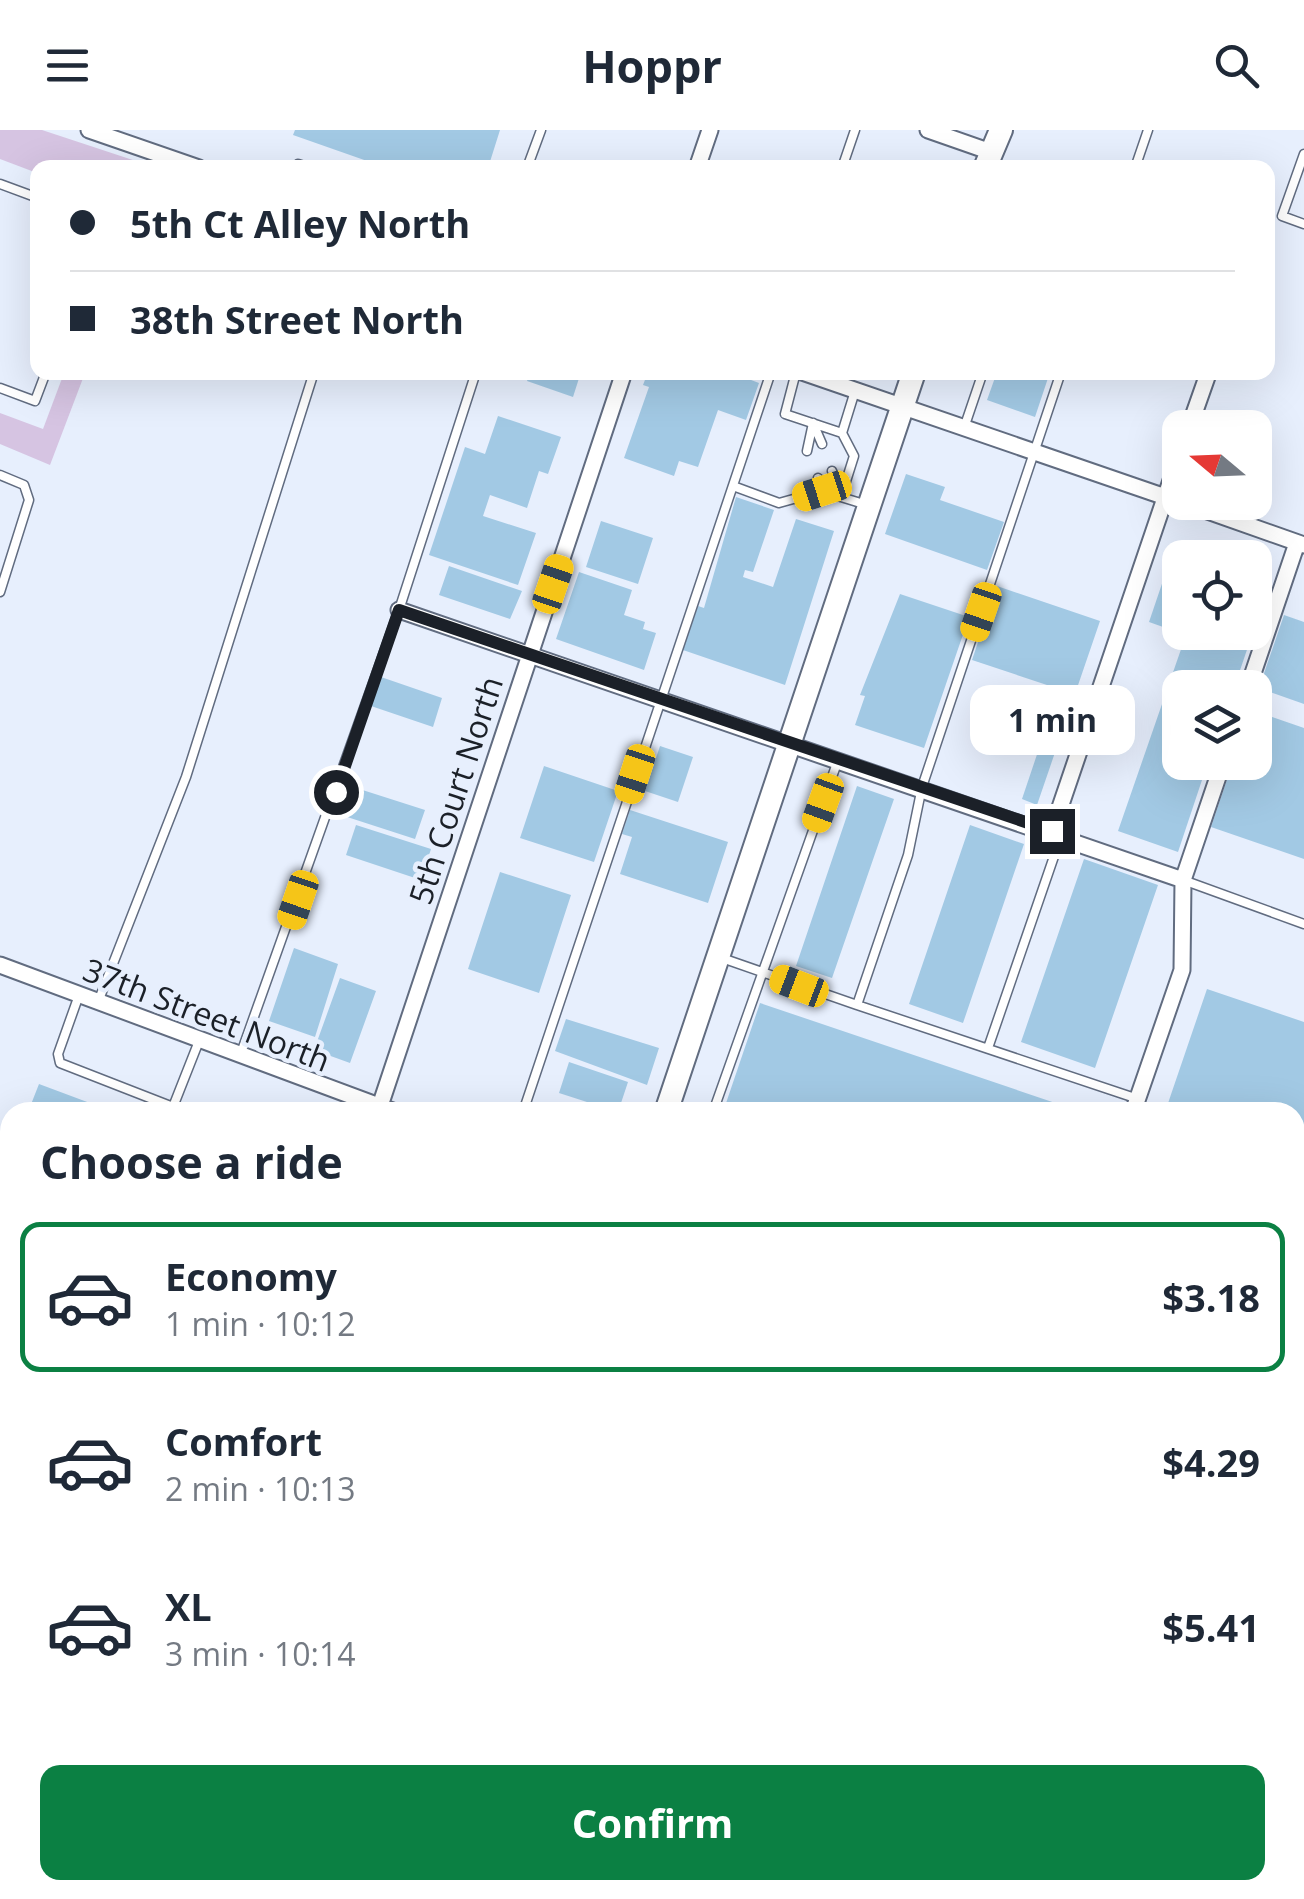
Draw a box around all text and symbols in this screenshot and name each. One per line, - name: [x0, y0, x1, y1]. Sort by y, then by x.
- text: Hoppr: [582, 35, 722, 96]
- icon: menu: [40, 38, 95, 93]
- icon: search: [1209, 38, 1264, 93]
- text: 5th Ct Alley North: [130, 197, 470, 249]
- text: 38th Street North: [130, 293, 464, 345]
- north arrow: [1162, 410, 1272, 520]
- map controls: [1162, 410, 1272, 780]
- car: [789, 467, 855, 515]
- button: locate: [1162, 540, 1272, 650]
- car: [529, 551, 577, 617]
- car: [957, 579, 1005, 645]
- button: layers: [1162, 670, 1272, 780]
- street label: 5th Court North: [398, 671, 512, 909]
- callout: 1 min: [970, 686, 1134, 756]
- text: 1 min: [1008, 698, 1097, 741]
- car: [611, 741, 659, 807]
- route start: [314, 770, 359, 815]
- car: [799, 770, 847, 836]
- route end: [1030, 809, 1075, 854]
- car: [274, 867, 322, 933]
- street label: 37th Street North: [77, 947, 337, 1081]
- car: [766, 961, 832, 1011]
- text: Choose a ride: [40, 1131, 343, 1192]
- text: Economy: [165, 1250, 337, 1302]
- icon: car: [45, 1252, 135, 1342]
- text: $3.18: [1162, 1271, 1260, 1323]
- text: 1 min · 10:12: [165, 1302, 356, 1345]
- text: Comfort: [165, 1415, 322, 1467]
- icon: car: [45, 1417, 135, 1507]
- text: $4.29: [1162, 1436, 1260, 1488]
- text: 2 min · 10:13: [165, 1467, 356, 1510]
- text: XL: [165, 1580, 212, 1632]
- icon: car: [45, 1582, 135, 1672]
- text: $5.41: [1162, 1601, 1260, 1653]
- text: 3 min · 10:14: [165, 1632, 356, 1675]
- button: Confirm: [40, 1765, 1265, 1880]

